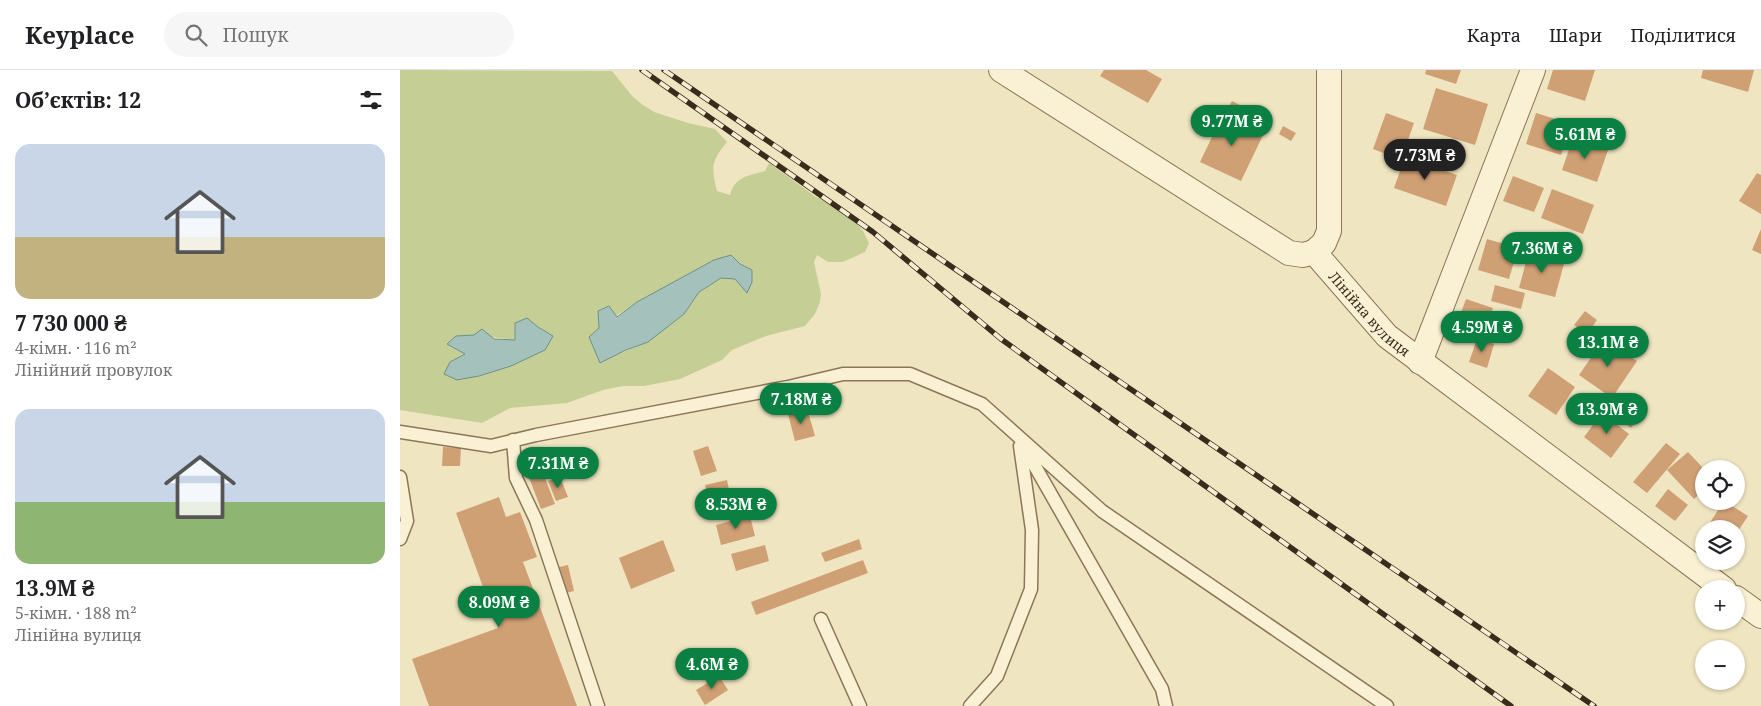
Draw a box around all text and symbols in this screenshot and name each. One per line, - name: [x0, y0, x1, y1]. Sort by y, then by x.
- search box: [164, 12, 514, 57]
- text: Keyplace: [25, 18, 134, 51]
- icon: search: [182, 21, 210, 49]
- text: Пошук: [222, 22, 288, 48]
- text: Карта: [1467, 23, 1521, 47]
- text: Шари: [1549, 23, 1602, 47]
- text: Поділитися: [1630, 23, 1736, 47]
- text: Об’єктів: 12: [15, 86, 141, 114]
- icon: filters: [357, 86, 385, 114]
- pin: 9.77M ₴: [1186, 104, 1278, 147]
- text: 9.77M ₴: [1202, 110, 1262, 132]
- pin: 5.61M ₴: [1539, 118, 1631, 160]
- text: 5.61M ₴: [1555, 123, 1615, 145]
- pin: 7.73M ₴: [1379, 138, 1471, 181]
- text: 7.73M ₴: [1395, 144, 1455, 166]
- icon: home: [155, 177, 245, 267]
- pin: 7.36M ₴: [1496, 232, 1588, 274]
- text: 7.36M ₴: [1512, 237, 1572, 259]
- street label: Лінійна вулиця: [1325, 267, 1415, 360]
- text: 7 730 000 ₴: [15, 309, 127, 337]
- pin: 4.59M ₴: [1436, 310, 1528, 353]
- text: 4.59M ₴: [1452, 316, 1512, 338]
- pin: 13.1M ₴: [1562, 326, 1654, 368]
- text: 13.1M ₴: [1578, 331, 1638, 353]
- text: 4-кімн. · 116 m²: [15, 337, 137, 359]
- text: Лінійний провулок: [15, 359, 172, 381]
- pin: 7.18M ₴: [755, 382, 847, 425]
- text: 7.18M ₴: [771, 388, 831, 410]
- pin: 13.9M ₴: [1561, 392, 1653, 435]
- text: 13.9M ₴: [1577, 398, 1637, 420]
- icon: home: [155, 442, 245, 532]
- pin: 7.31M ₴: [512, 446, 604, 489]
- text: 7.31M ₴: [528, 452, 588, 474]
- map controls: [1695, 460, 1745, 690]
- button: locate: [1695, 460, 1745, 510]
- pin: 8.53M ₴: [690, 488, 782, 530]
- text: 8.53M ₴: [706, 493, 766, 515]
- button: layers: [1695, 520, 1745, 570]
- text: 13.9M ₴: [15, 574, 94, 602]
- button: +: [1695, 580, 1745, 630]
- pin: 8.09M ₴: [453, 586, 545, 628]
- text: 8.09M ₴: [469, 591, 529, 613]
- text: 5-кімн. · 188 m²: [15, 602, 137, 624]
- text: Лінійна вулиця: [15, 624, 142, 646]
- button: −: [1695, 640, 1745, 690]
- pin: 4.6M ₴: [671, 648, 753, 690]
- text: 4.6M ₴: [686, 653, 738, 675]

